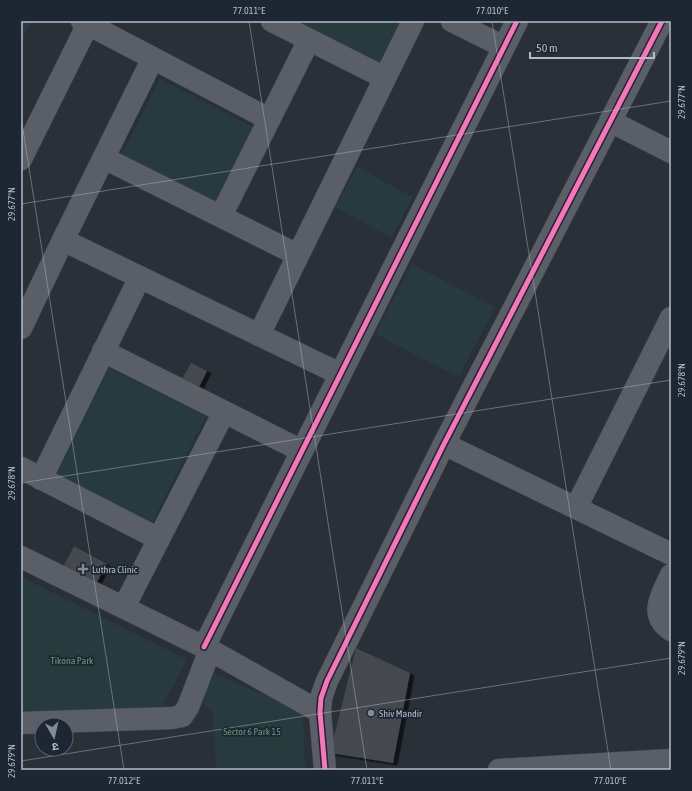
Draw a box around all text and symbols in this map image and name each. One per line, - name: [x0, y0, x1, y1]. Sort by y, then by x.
- text: 77.011°E: [233, 5, 266, 16]
- text: 77.010°E: [476, 5, 509, 16]
- scale bar: [530, 34, 654, 60]
- text: 50 m: [536, 41, 558, 55]
- text: 29.677°N: [676, 85, 687, 119]
- text: 29.677°N: [6, 187, 17, 221]
- text: 29.678°N: [676, 363, 687, 397]
- text: 29.678°N: [6, 466, 17, 500]
- marker: Luthra Clinic: [77, 563, 89, 575]
- place label: Luthra Clinic: [92, 564, 138, 575]
- text: 29.679°N: [676, 641, 687, 675]
- park label: Tikona Park: [51, 655, 94, 666]
- marker: Shiv Mandir: [366, 708, 376, 718]
- place label: Shiv Mandir: [379, 708, 423, 719]
- north arrow: [34, 717, 74, 757]
- park label: Sector 6 Park 15: [223, 726, 281, 737]
- text: उ: [51, 740, 60, 753]
- text: 29.679°N: [6, 744, 17, 778]
- text: 77.012°E: [108, 775, 141, 786]
- text: 77.011°E: [351, 775, 384, 786]
- text: 77.010°E: [594, 775, 627, 786]

